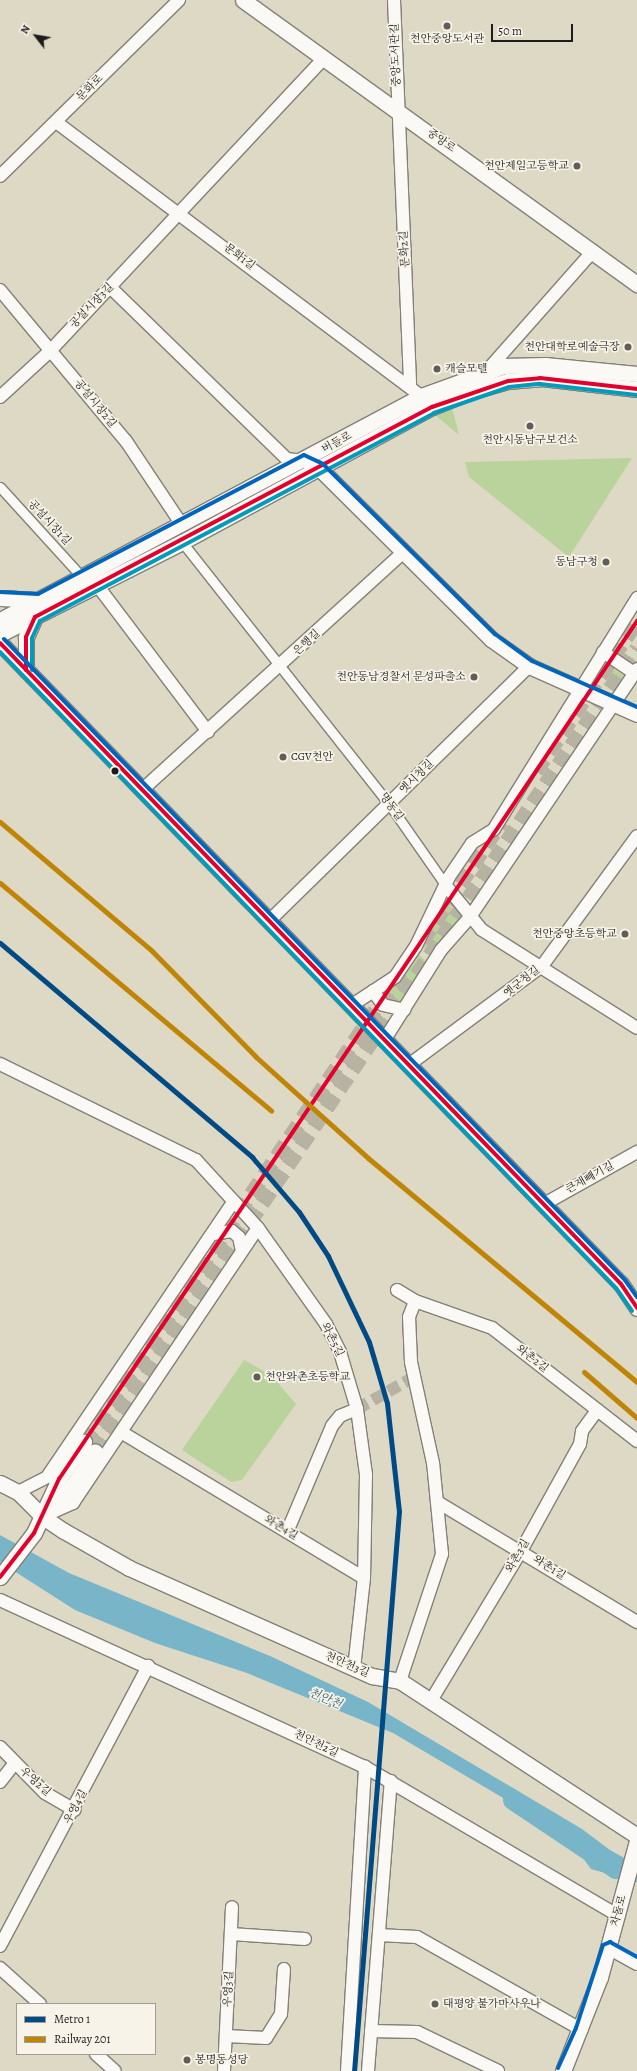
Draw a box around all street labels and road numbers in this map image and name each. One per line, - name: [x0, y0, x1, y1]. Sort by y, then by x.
- street label: 중앙도서관길: [388, 23, 404, 87]
- street label: 문화로: [74, 72, 106, 104]
- street label: 중앙로: [424, 126, 458, 156]
- street label: 문화2길: [397, 230, 413, 268]
- street label: 문화1길: [221, 241, 257, 273]
- street label: 공설시장3길: [67, 281, 117, 331]
- street label: 공설시장2길: [71, 377, 119, 431]
- street label: 버들로: [320, 430, 354, 456]
- street label: 공설시장1길: [25, 498, 73, 548]
- street label: 은행길: [291, 627, 323, 659]
- street label: 옛시청길: [397, 757, 437, 797]
- street label: 명동길: [376, 790, 406, 824]
- street label: 옛군청길: [501, 963, 543, 1001]
- street label: 큰재빼기길: [564, 1159, 616, 1197]
- street label: 와촌5길: [318, 1321, 346, 1359]
- street label: 와촌2길: [513, 1342, 551, 1376]
- street label: 와촌4길: [262, 1513, 300, 1543]
- street label: 와촌3길: [503, 1537, 533, 1575]
- street label: 와촌1길: [530, 1553, 568, 1583]
- street label: 천안천3길: [323, 1650, 371, 1680]
- street label: 천안천2길: [292, 1728, 340, 1760]
- street label: 우영2길: [17, 1765, 53, 1799]
- street label: 우영4길: [62, 1788, 90, 1826]
- street label: 차돌로: [608, 1894, 630, 1928]
- street label: 우영3길: [221, 1970, 237, 2008]

